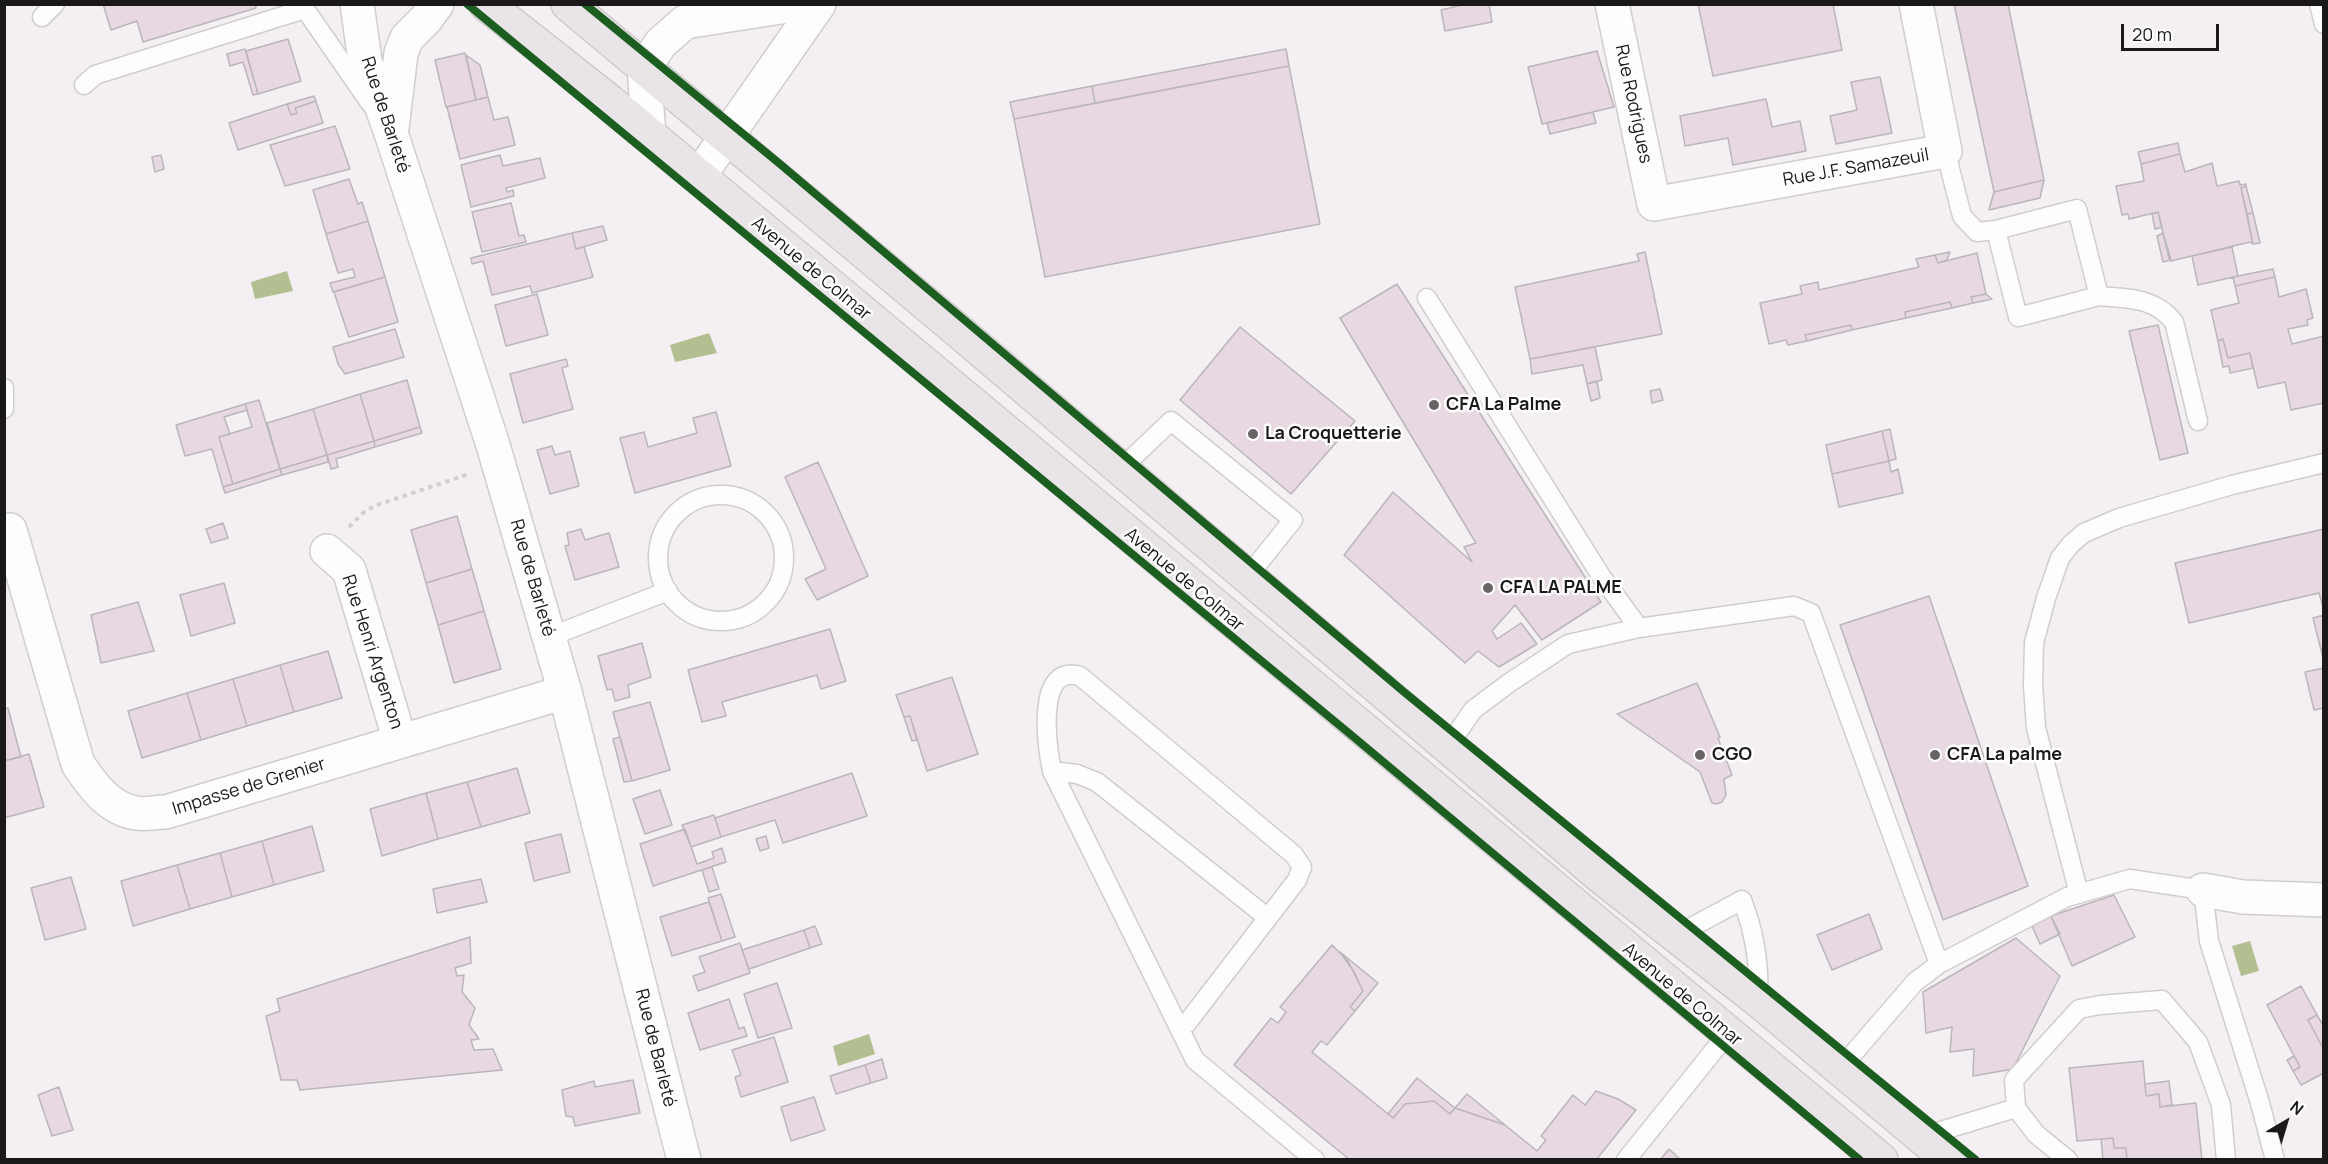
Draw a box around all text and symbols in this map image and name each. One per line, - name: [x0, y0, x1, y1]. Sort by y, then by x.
- scale bar: [2124, 12, 2222, 50]
- text: 20 m: [2132, 22, 2172, 46]
- street label: Rue Rodrigues: [1610, 43, 1656, 165]
- street label: Rue de Barleté: [356, 54, 414, 176]
- street label: Rue J.F. Samazeuil: [1781, 145, 1931, 191]
- street label: Avenue de Colmar: [747, 213, 875, 325]
- place label: CFA La Palme: [1446, 394, 1561, 416]
- marker: CFA La Palme: [1427, 398, 1441, 412]
- place label: La Croquetterie: [1265, 423, 1402, 445]
- marker: La Croquetterie: [1246, 427, 1260, 441]
- street label: Rue de Barleté: [505, 517, 559, 639]
- street label: Avenue de Colmar: [1120, 524, 1248, 636]
- street label: Rue Henri Argenton: [337, 572, 407, 732]
- place label: CFA LA PALME: [1500, 577, 1622, 599]
- marker: CFA LA PALME: [1481, 581, 1495, 595]
- place label: CGO: [1712, 744, 1752, 766]
- place label: CFA La palme: [1947, 744, 2062, 766]
- marker: CGO: [1693, 748, 1707, 762]
- marker: CFA La palme: [1928, 748, 1942, 762]
- street label: Impasse de Grenier: [170, 753, 328, 821]
- street label: Avenue de Colmar: [1618, 939, 1746, 1051]
- street label: Rue de Barleté: [630, 987, 680, 1109]
- north arrow: [2256, 1092, 2316, 1152]
- text: N: [2286, 1096, 2308, 1120]

